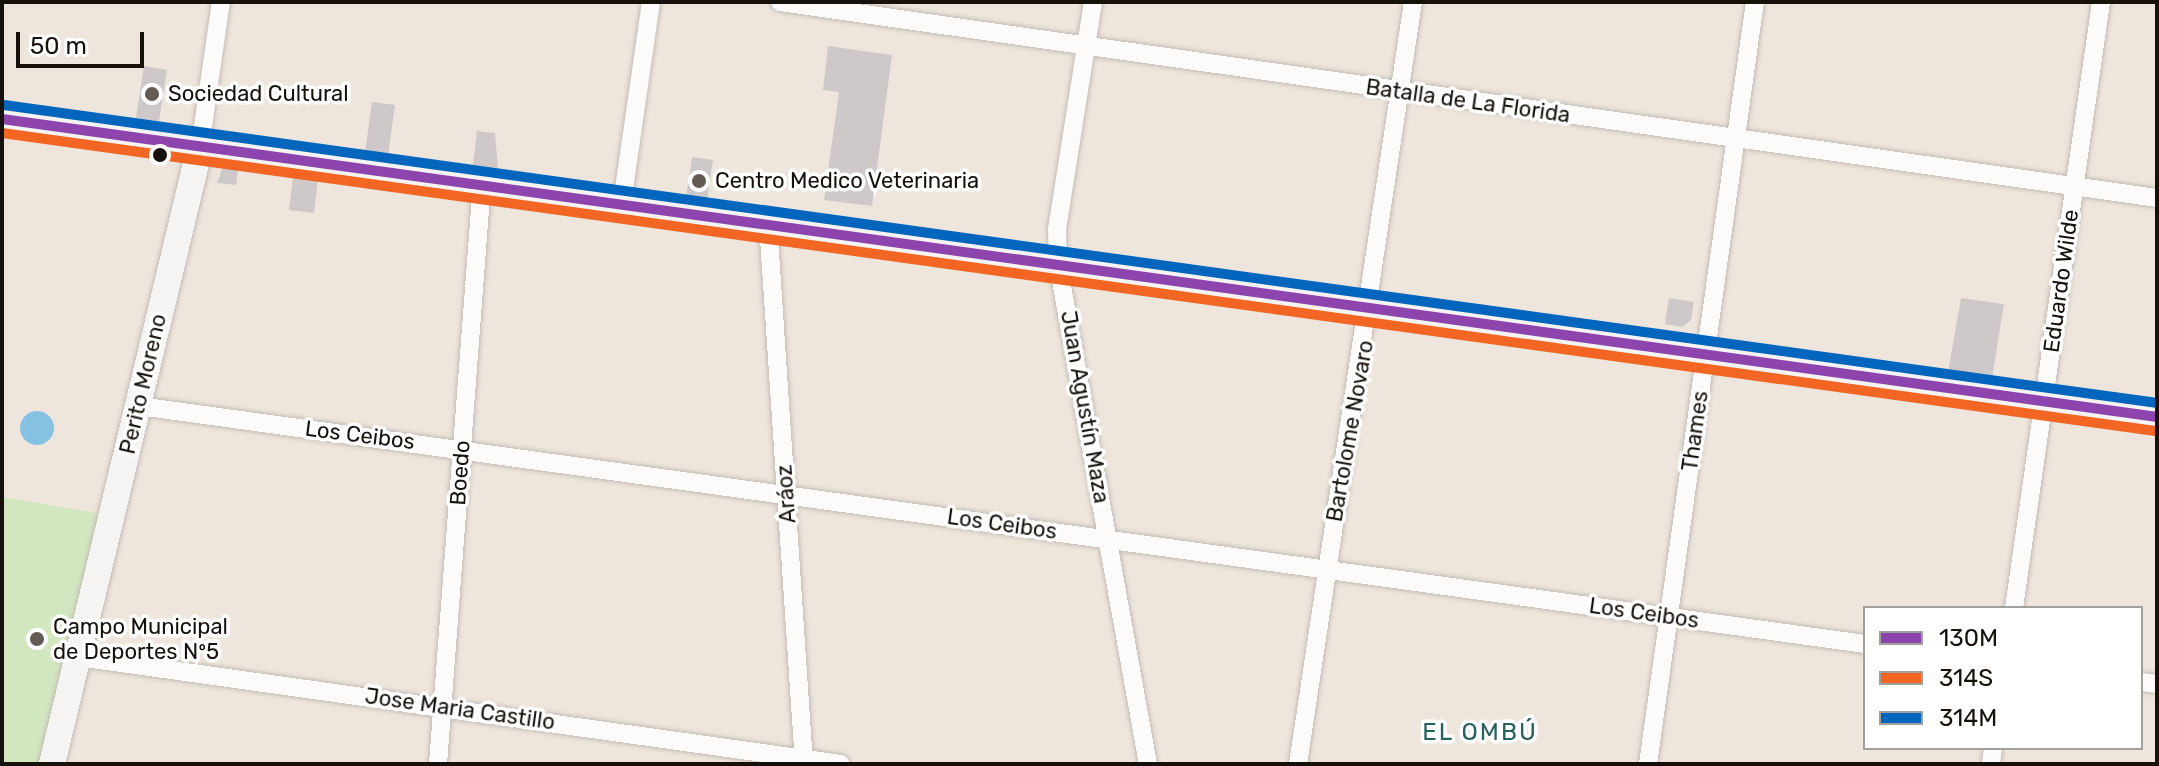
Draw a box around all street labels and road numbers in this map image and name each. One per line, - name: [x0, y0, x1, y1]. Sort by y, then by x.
- street label: Batalla de La Florida: [1364, 74, 1572, 128]
- street label: Eduardo Wilde: [2038, 208, 2084, 354]
- street label: Juan Agustín Maza: [1055, 308, 1115, 506]
- street label: Perito Moreno: [114, 311, 172, 457]
- street label: Bartolome Novaro: [1321, 338, 1379, 524]
- street label: Thames: [1676, 389, 1714, 473]
- street label: Los Ceibos: [303, 415, 417, 455]
- street label: Boedo: [445, 439, 475, 507]
- street label: Aráoz: [771, 464, 801, 524]
- street label: Los Ceibos: [945, 503, 1059, 545]
- street label: Los Ceibos: [1587, 592, 1701, 634]
- street label: Jose Maria Castillo: [363, 683, 557, 735]

